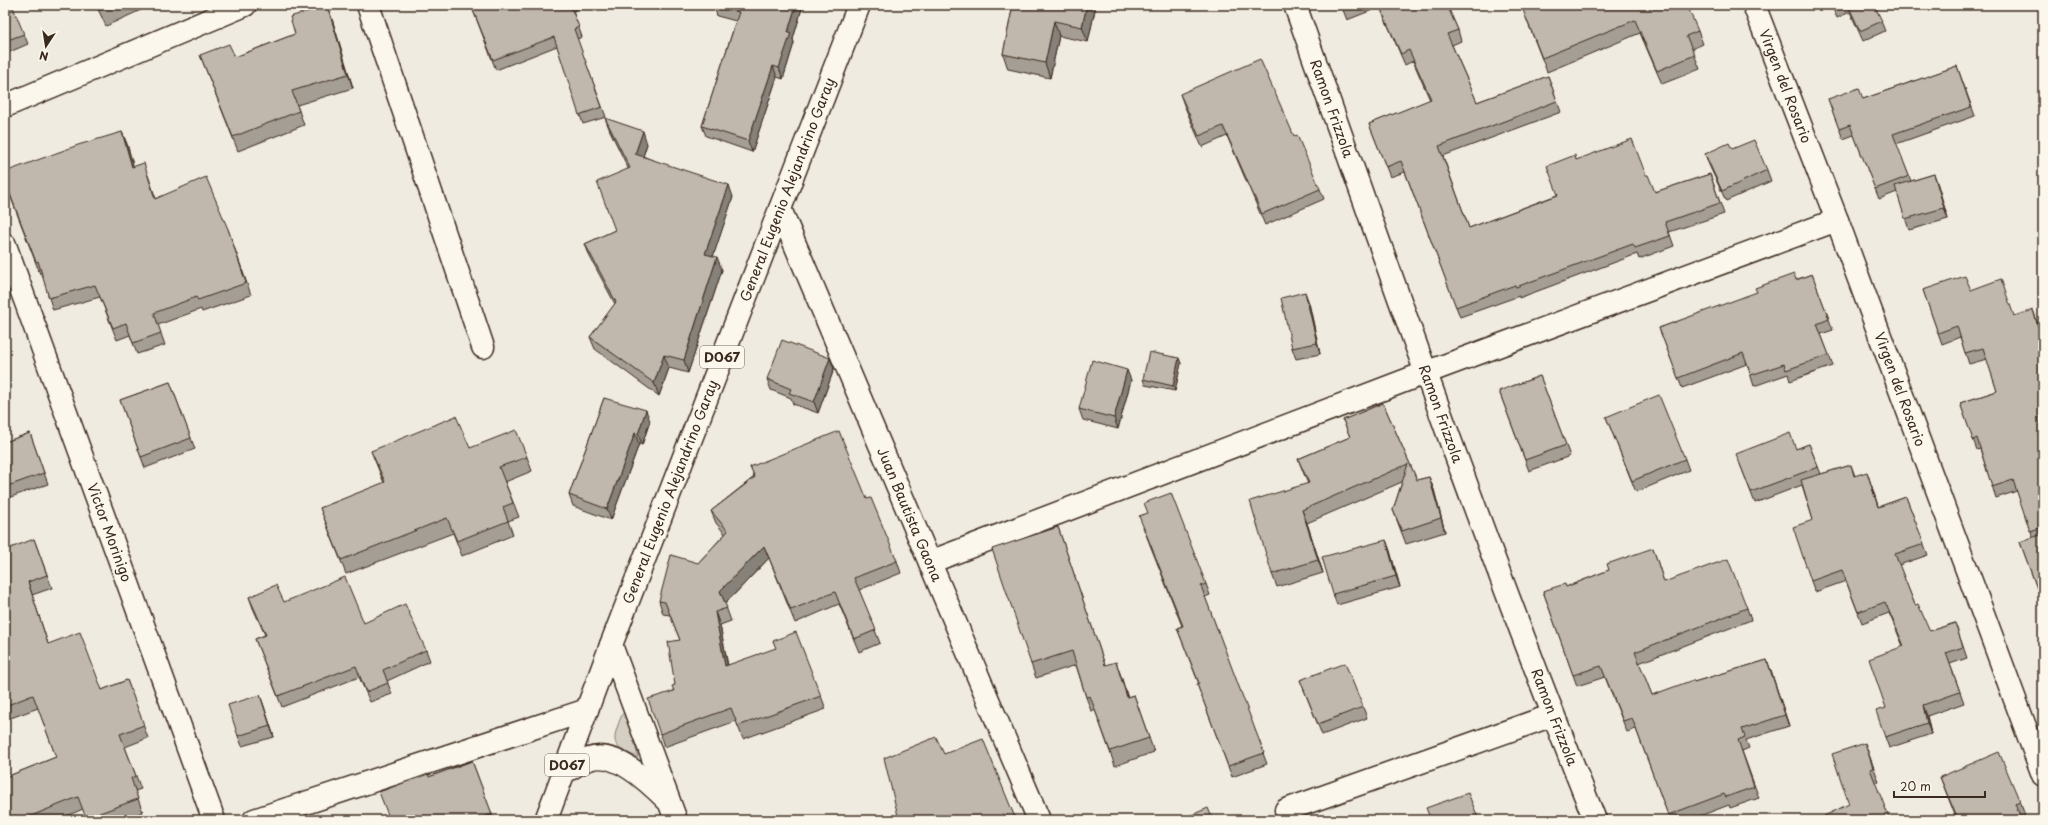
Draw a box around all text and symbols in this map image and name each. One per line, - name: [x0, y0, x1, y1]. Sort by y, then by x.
- north arrow: [26, 26, 66, 66]
- street label: Virgen del Rosario: [1754, 26, 1817, 146]
- text: N: [38, 47, 50, 65]
- street label: Ramon Frizzola: [1305, 56, 1359, 161]
- street label: General Eugenio Alejandrino Garay: [734, 74, 840, 305]
- street label: Virgen del Rosario: [1869, 329, 1931, 449]
- road number: D067: [700, 346, 744, 368]
- street label: Ramon Frizzola: [1414, 362, 1469, 466]
- street label: General Eugenio Alejandrino Garay: [617, 376, 723, 607]
- street label: Juan Bautista Gaona: [872, 444, 948, 585]
- street label: Victor Morinigo: [82, 480, 138, 585]
- street label: Ramon Frizzola: [1526, 665, 1583, 769]
- road number: D067: [545, 754, 589, 776]
- scale bar: [1894, 773, 1985, 799]
- text: 20 m: [1900, 777, 1931, 795]

